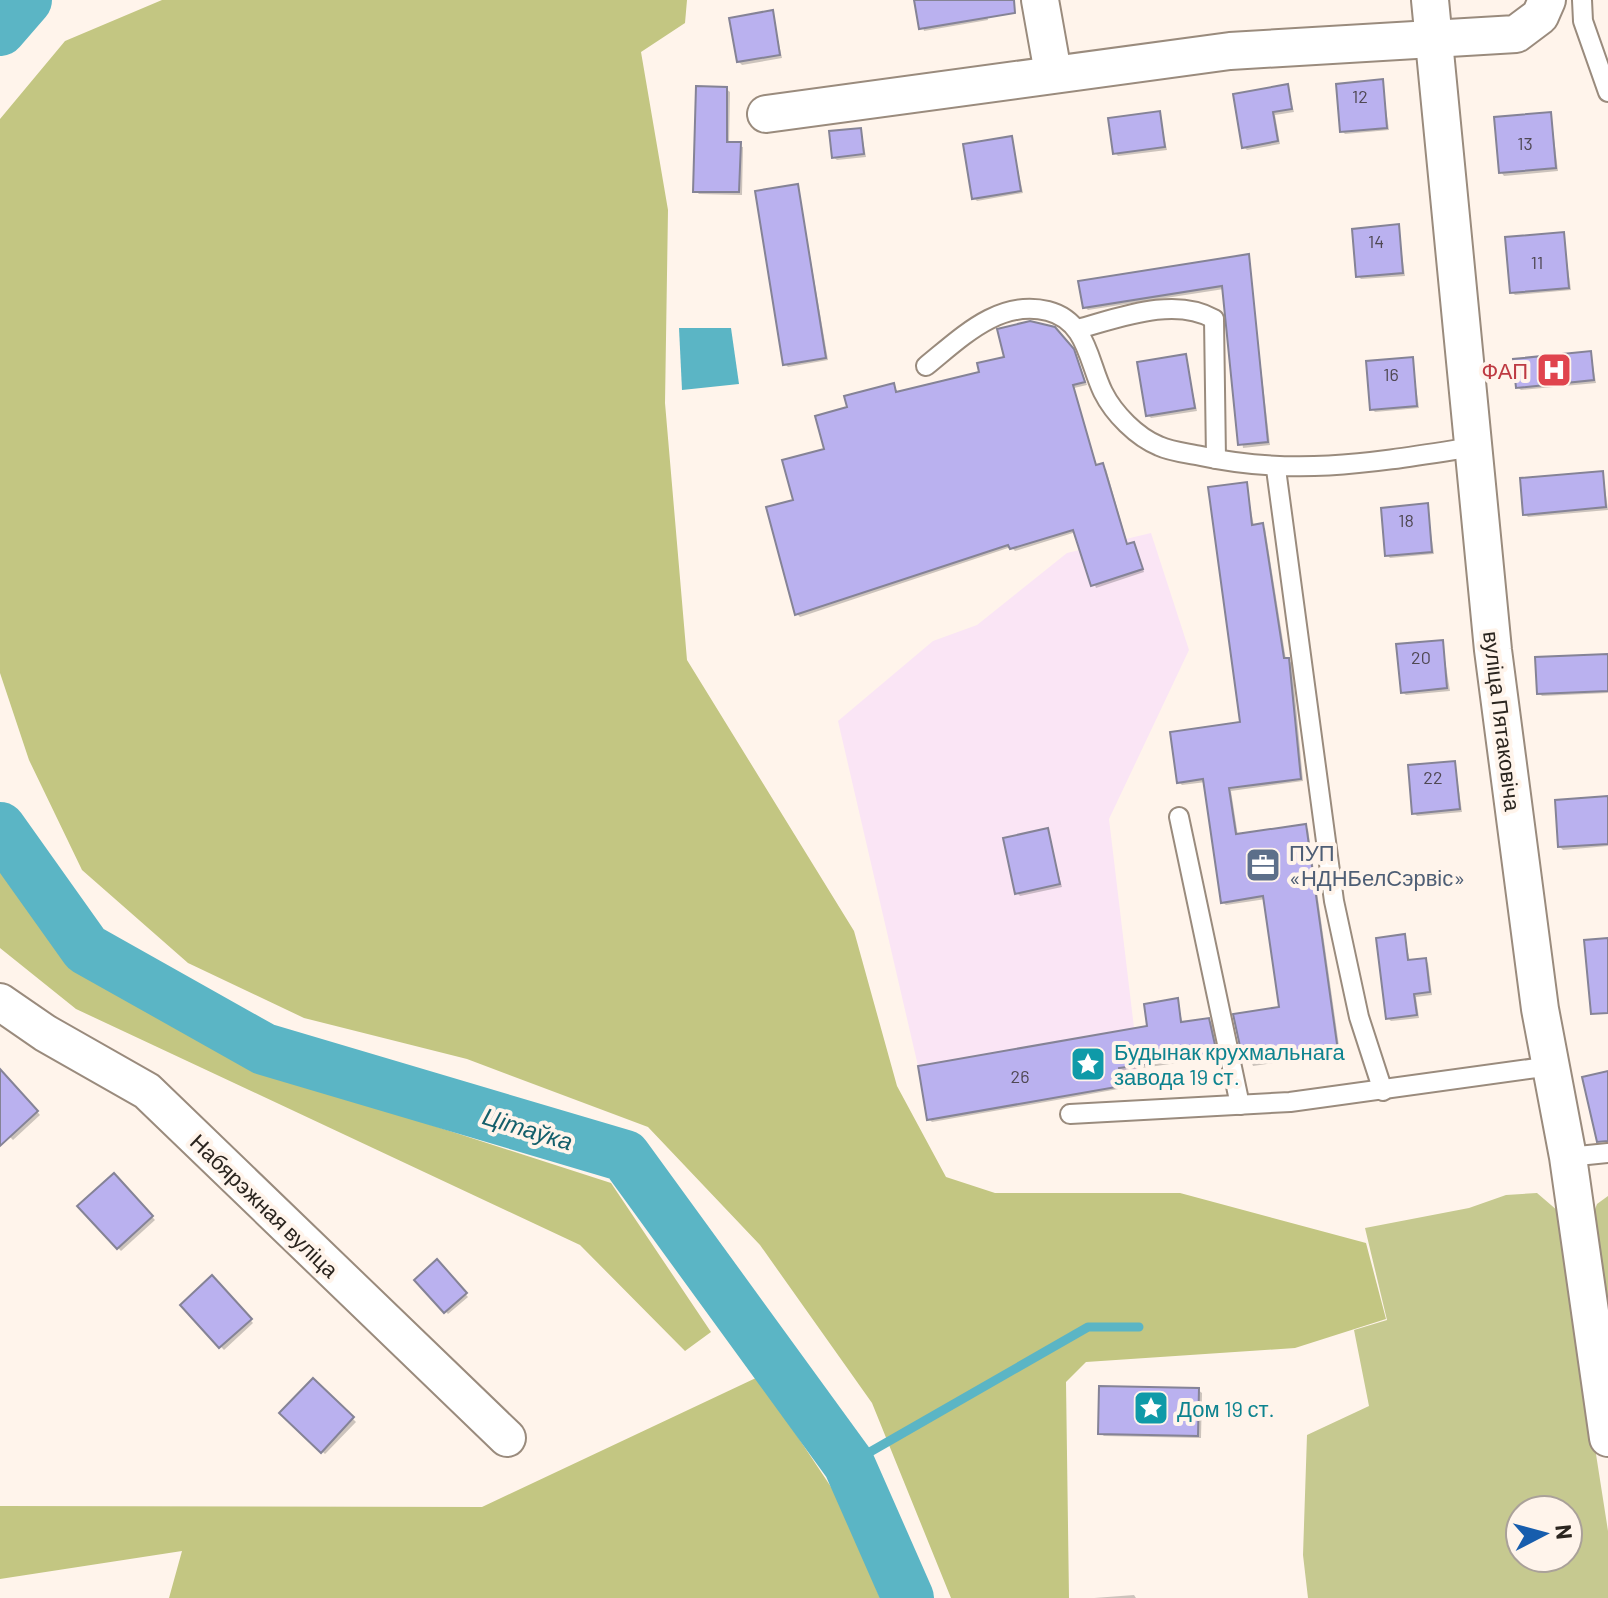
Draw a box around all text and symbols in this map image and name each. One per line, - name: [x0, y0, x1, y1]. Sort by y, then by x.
- house number: 12: [1352, 85, 1368, 107]
- house number: 13: [1517, 132, 1533, 154]
- house number: 14: [1368, 230, 1384, 252]
- house number: 11: [1531, 251, 1543, 273]
- hospital icon: ФАП: [1535, 351, 1573, 389]
- place label: ФАП: [1482, 357, 1528, 383]
- house number: 16: [1383, 363, 1399, 385]
- house number: 18: [1398, 509, 1414, 531]
- street label: вуліца Пятаковіча: [1478, 630, 1527, 813]
- house number: 20: [1411, 646, 1431, 668]
- house number: 22: [1423, 766, 1443, 788]
- place label: ПУП «НДНБелСэрвіс»: [1289, 839, 1465, 891]
- office icon: ПУП «НДНБелСэрвіс»: [1244, 846, 1282, 884]
- place label: Будынак крухмальнага завода 19 ст.: [1114, 1038, 1345, 1090]
- place icon: Будынак крухмальнага завода 19 ст.: [1069, 1045, 1107, 1083]
- house number: 26: [1011, 1065, 1029, 1087]
- water label: Цітаўка: [480, 1101, 576, 1155]
- street label: Набярэжная вуліца: [185, 1128, 345, 1283]
- place icon: Дом 19 ст.: [1132, 1389, 1170, 1427]
- place label: Дом 19 ст.: [1177, 1395, 1275, 1422]
- north arrow: [1504, 1494, 1584, 1574]
- text: N: [1551, 1523, 1579, 1540]

